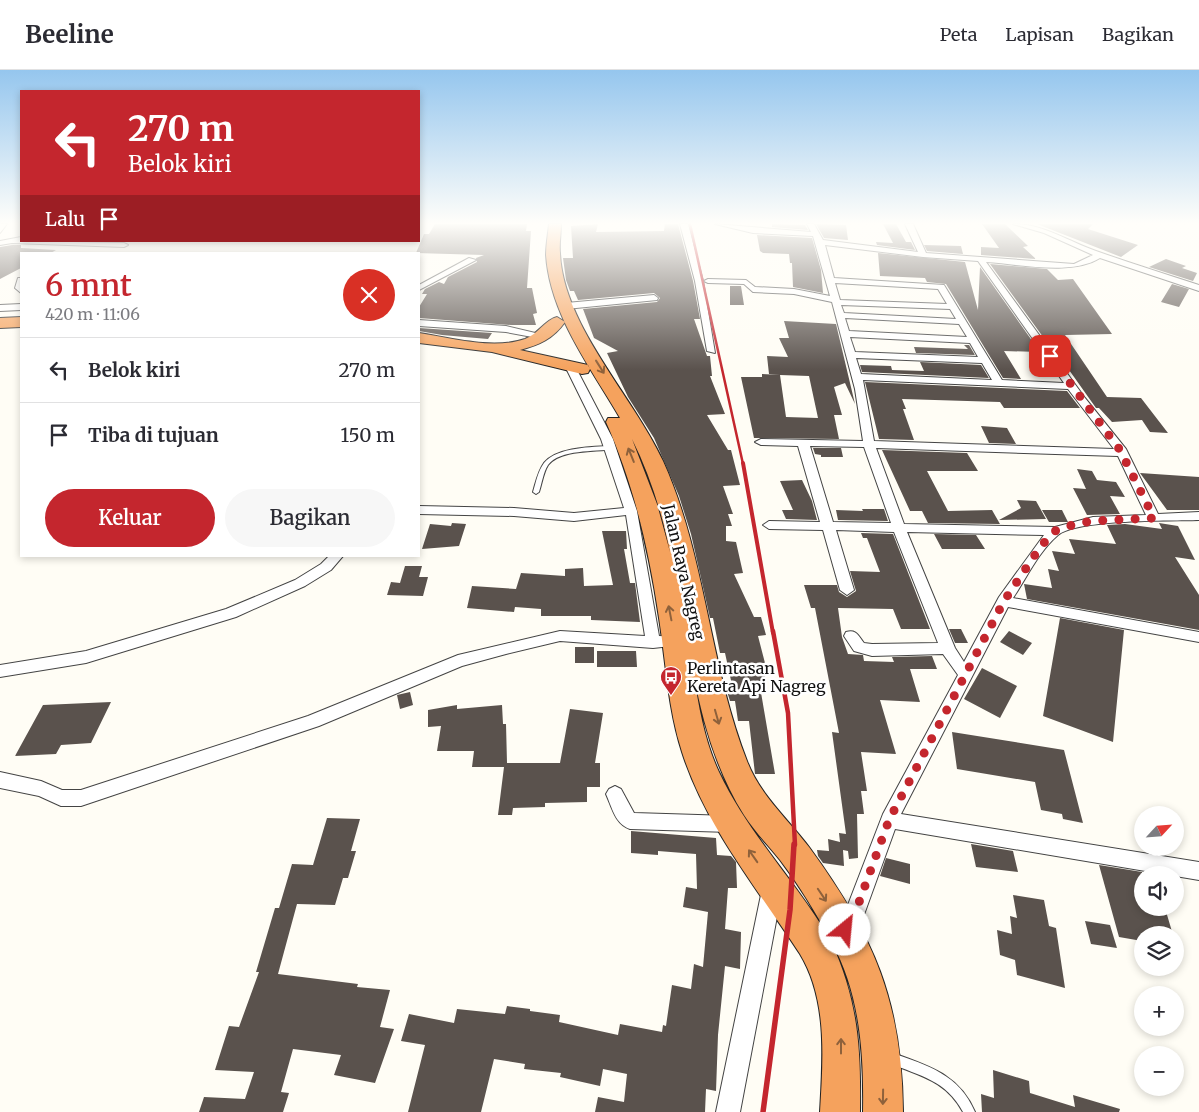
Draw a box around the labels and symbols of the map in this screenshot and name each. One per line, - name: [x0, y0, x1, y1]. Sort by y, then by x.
- pin: [1029, 335, 1071, 377]
- one-way arrow: [594, 360, 605, 374]
- one-way arrow: [626, 448, 635, 464]
- street label: Jalan Raya Nagreg: [658, 501, 709, 642]
- one-way arrow: [664, 605, 674, 621]
- place label: Perlintasan Kereta Api Nagreg: [687, 658, 826, 696]
- bus stop icon: Perlintasan Kereta Api Nagreg: [659, 665, 683, 696]
- one-way arrow: [713, 709, 722, 725]
- north arrow: [1134, 806, 1184, 856]
- one-way arrow: [748, 849, 758, 863]
- one-way arrow: [816, 888, 827, 902]
- position arrow: [818, 903, 870, 955]
- one-way arrow: [836, 1038, 846, 1054]
- one-way arrow: [878, 1088, 888, 1105]

